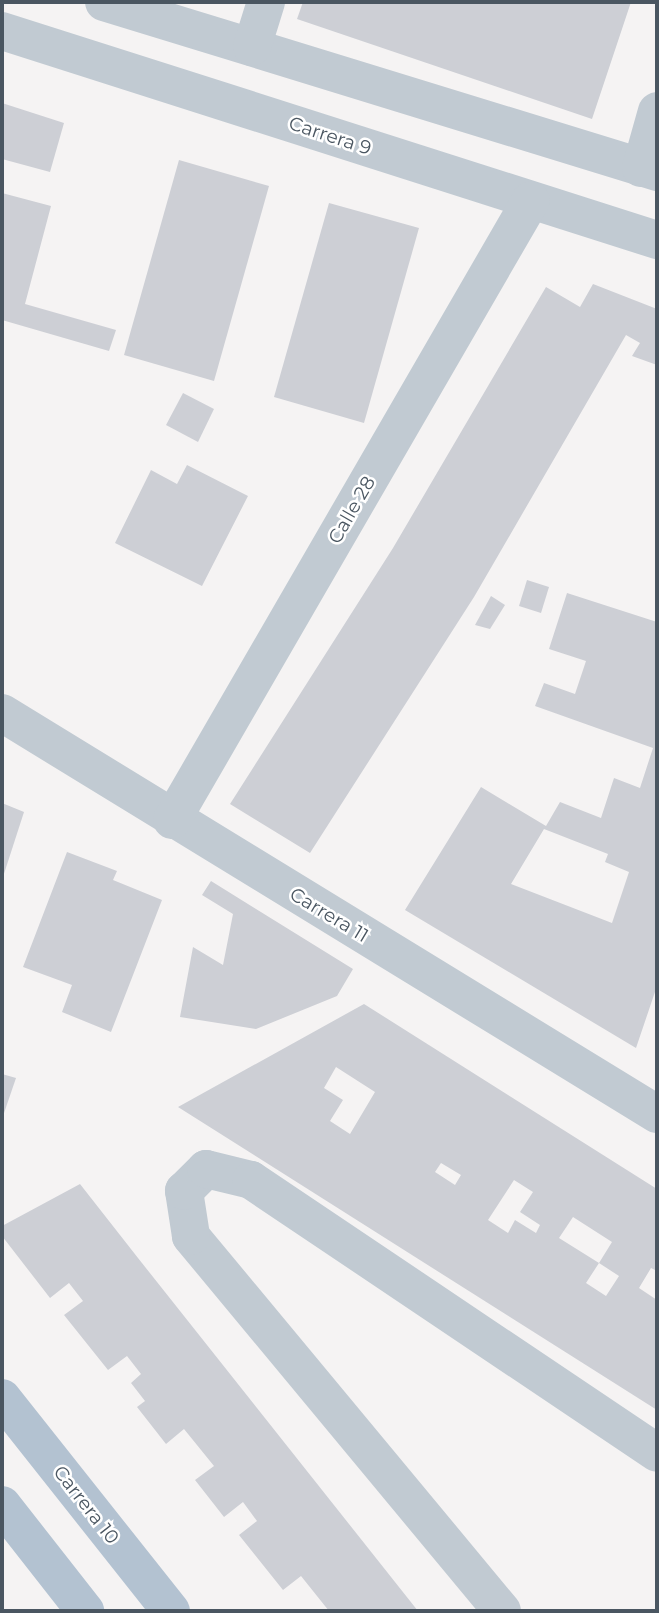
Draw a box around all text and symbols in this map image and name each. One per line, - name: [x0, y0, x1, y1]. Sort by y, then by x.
- street label: Carrera 9: [286, 112, 374, 160]
- street label: Calle 28: [324, 472, 380, 548]
- street label: Carrera 11: [286, 883, 372, 947]
- street label: Carrera 10: [48, 1461, 124, 1549]

